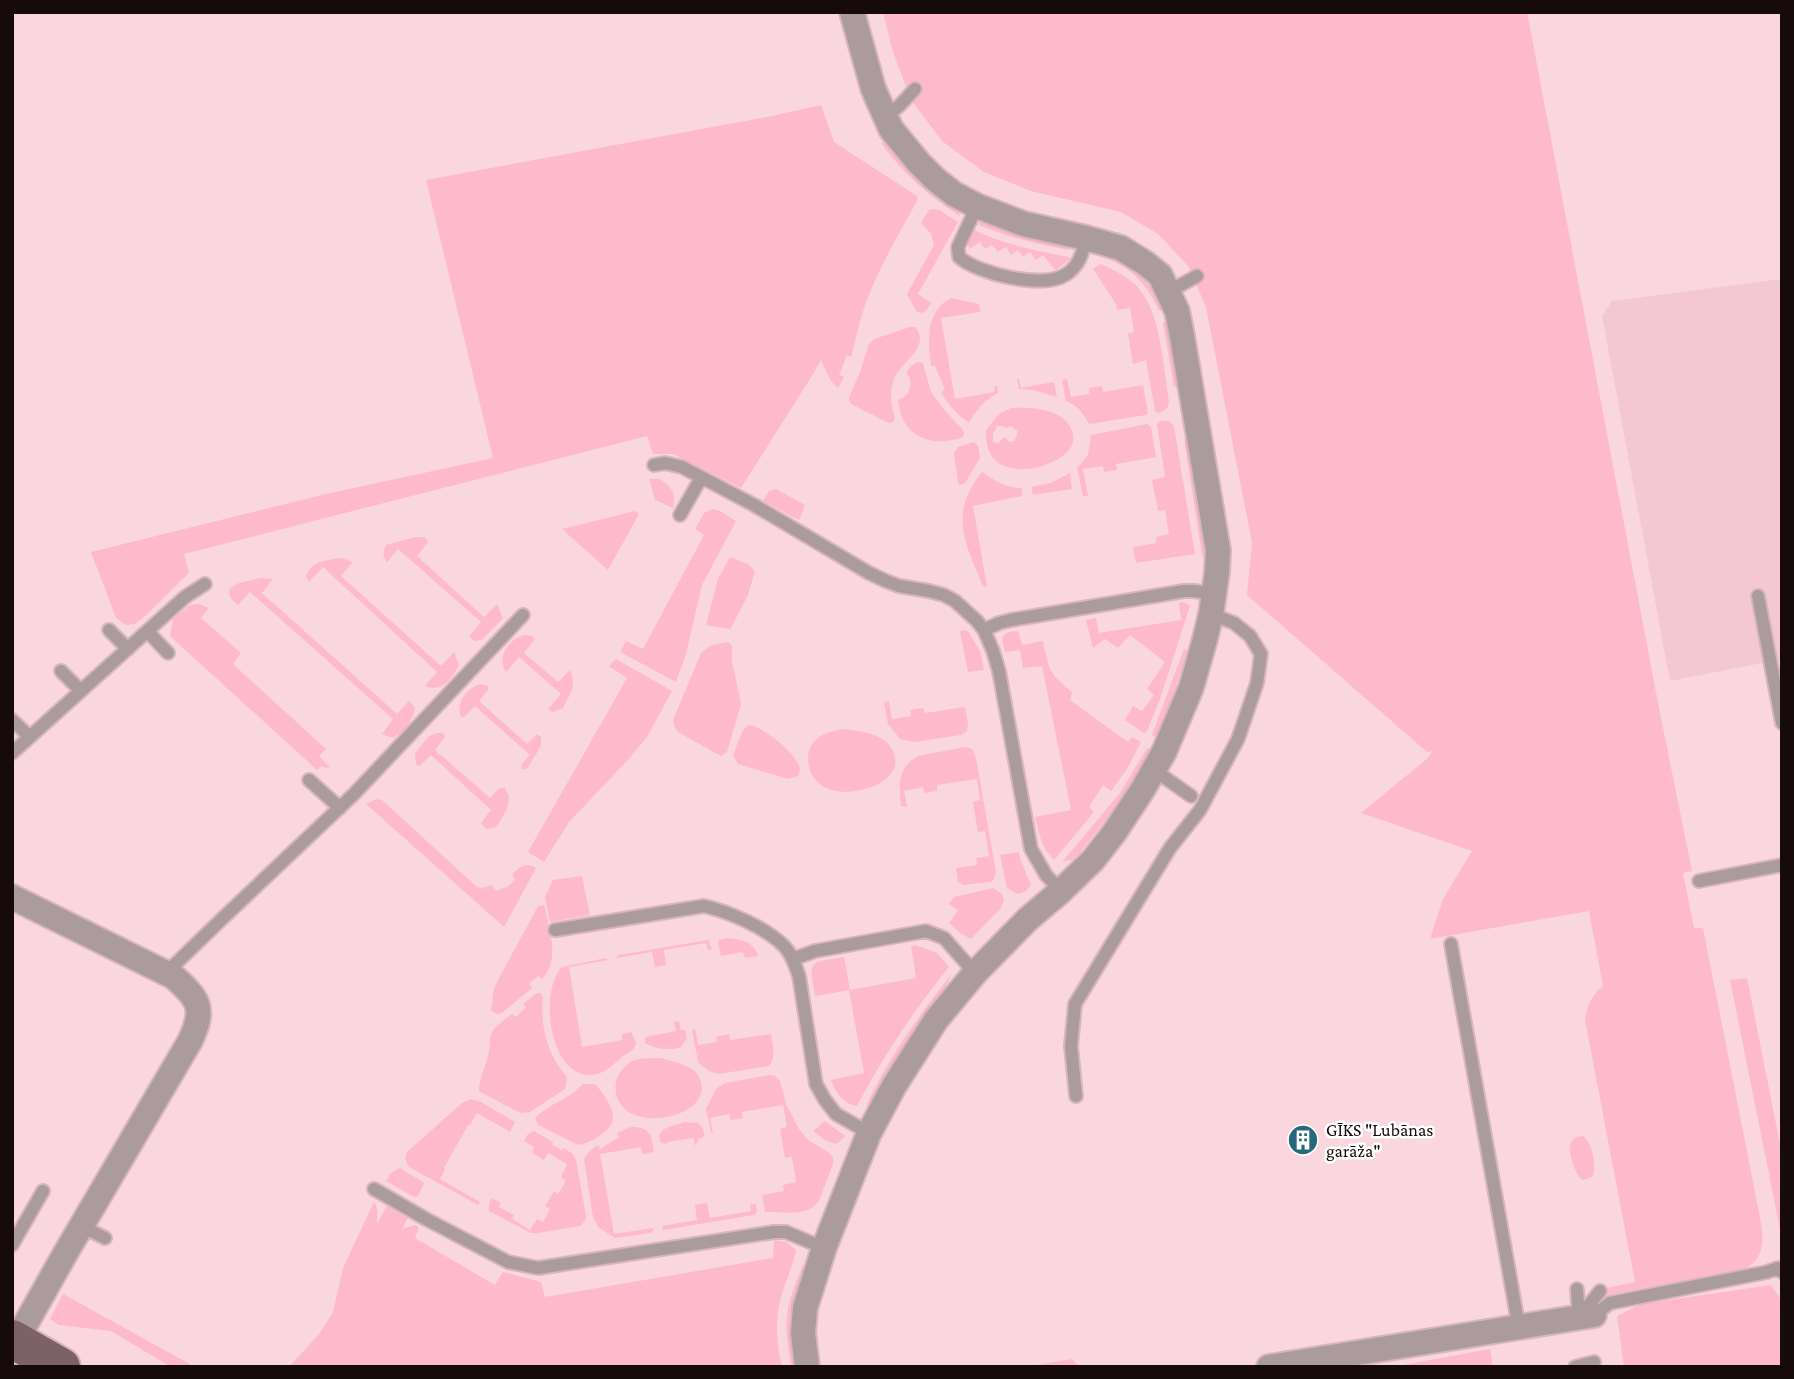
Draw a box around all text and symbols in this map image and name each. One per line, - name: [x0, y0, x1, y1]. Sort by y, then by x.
- place label: GĪKS "Lubānas garāža": [1326, 1120, 1433, 1161]
- building icon: GĪKS "Lubānas garāža": [1286, 1123, 1320, 1157]

